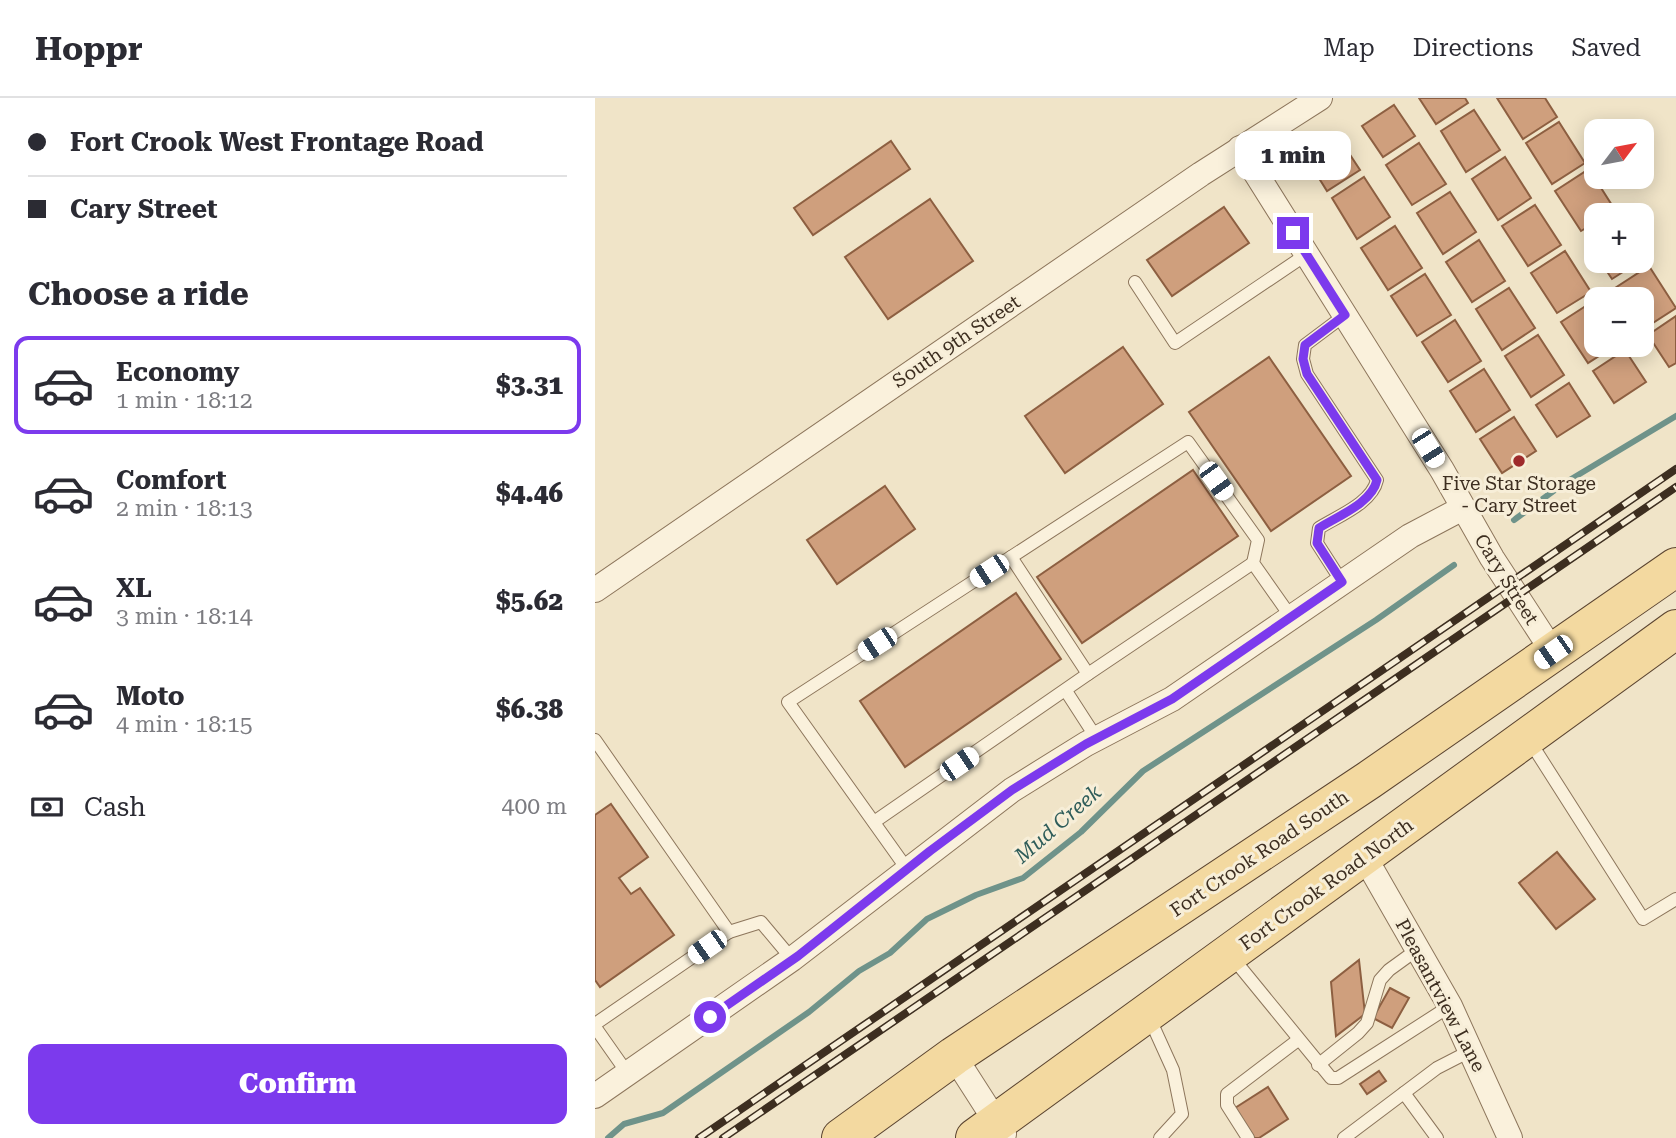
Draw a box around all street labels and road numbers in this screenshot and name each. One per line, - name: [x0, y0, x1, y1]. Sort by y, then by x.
- street label: South 9th Street: [888, 290, 1025, 393]
- street label: Cary Street: [1470, 530, 1544, 629]
- street label: Fort Crook Road South: [1166, 785, 1353, 922]
- street label: Fort Crook Road North: [1235, 814, 1418, 955]
- street label: Pleasantview Lane: [1390, 915, 1491, 1076]

